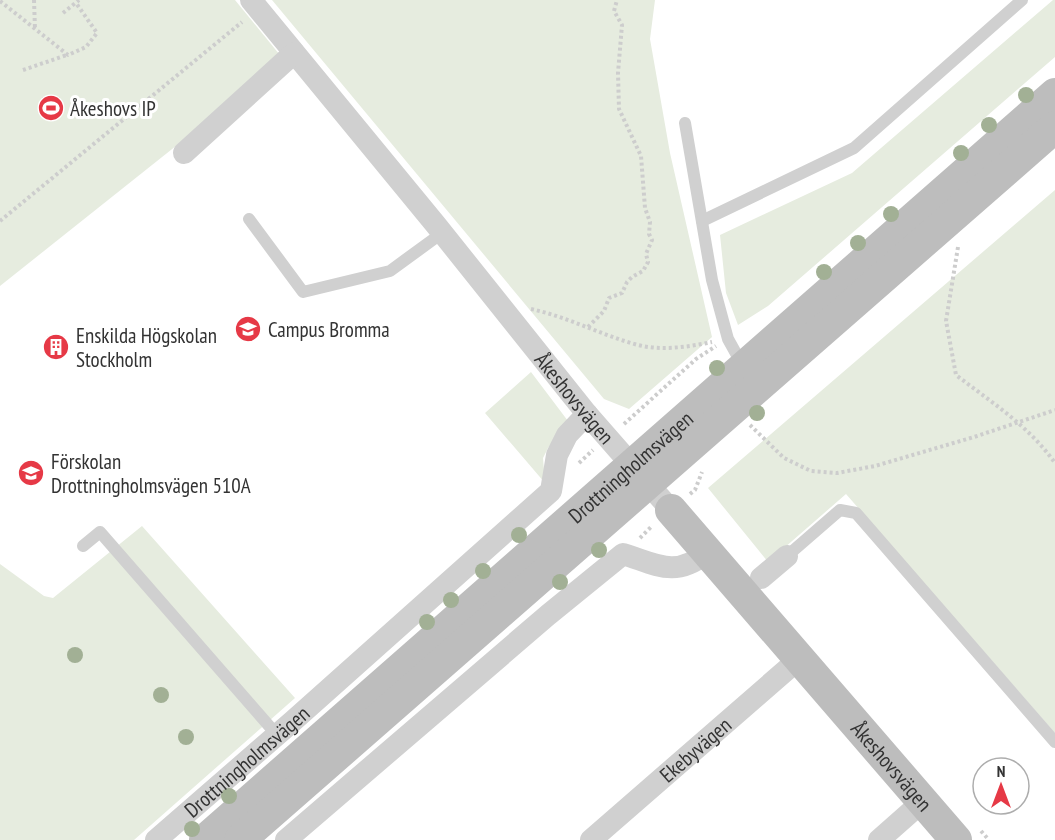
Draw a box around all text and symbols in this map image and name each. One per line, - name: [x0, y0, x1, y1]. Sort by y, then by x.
- sports icon: Åkeshovs IP: [36, 93, 66, 123]
- place label: Åkeshovs IP: [70, 95, 156, 122]
- school or university icon: Campus Bromma: [233, 314, 263, 344]
- place label: Campus Bromma: [268, 316, 390, 343]
- place label: Enskilda Högskolan Stockholm: [76, 322, 217, 373]
- building icon: Enskilda Högskolan Stockholm: [41, 332, 71, 362]
- street label: Åkeshovsvägen: [529, 347, 620, 449]
- street label: Drottningholmsvägen: [562, 405, 698, 529]
- place label: Förskolan Drottningholmsvägen 510A: [51, 448, 251, 499]
- school or university icon: Förskolan Drottningholmsvägen 510A: [16, 458, 46, 488]
- street label: Drottningholmsvägen: [178, 700, 315, 823]
- street label: Ekebyvägen: [654, 711, 737, 788]
- street label: Åkeshovsvägen: [846, 715, 938, 816]
- north arrow: [971, 756, 1031, 816]
- text: N: [997, 761, 1005, 781]

